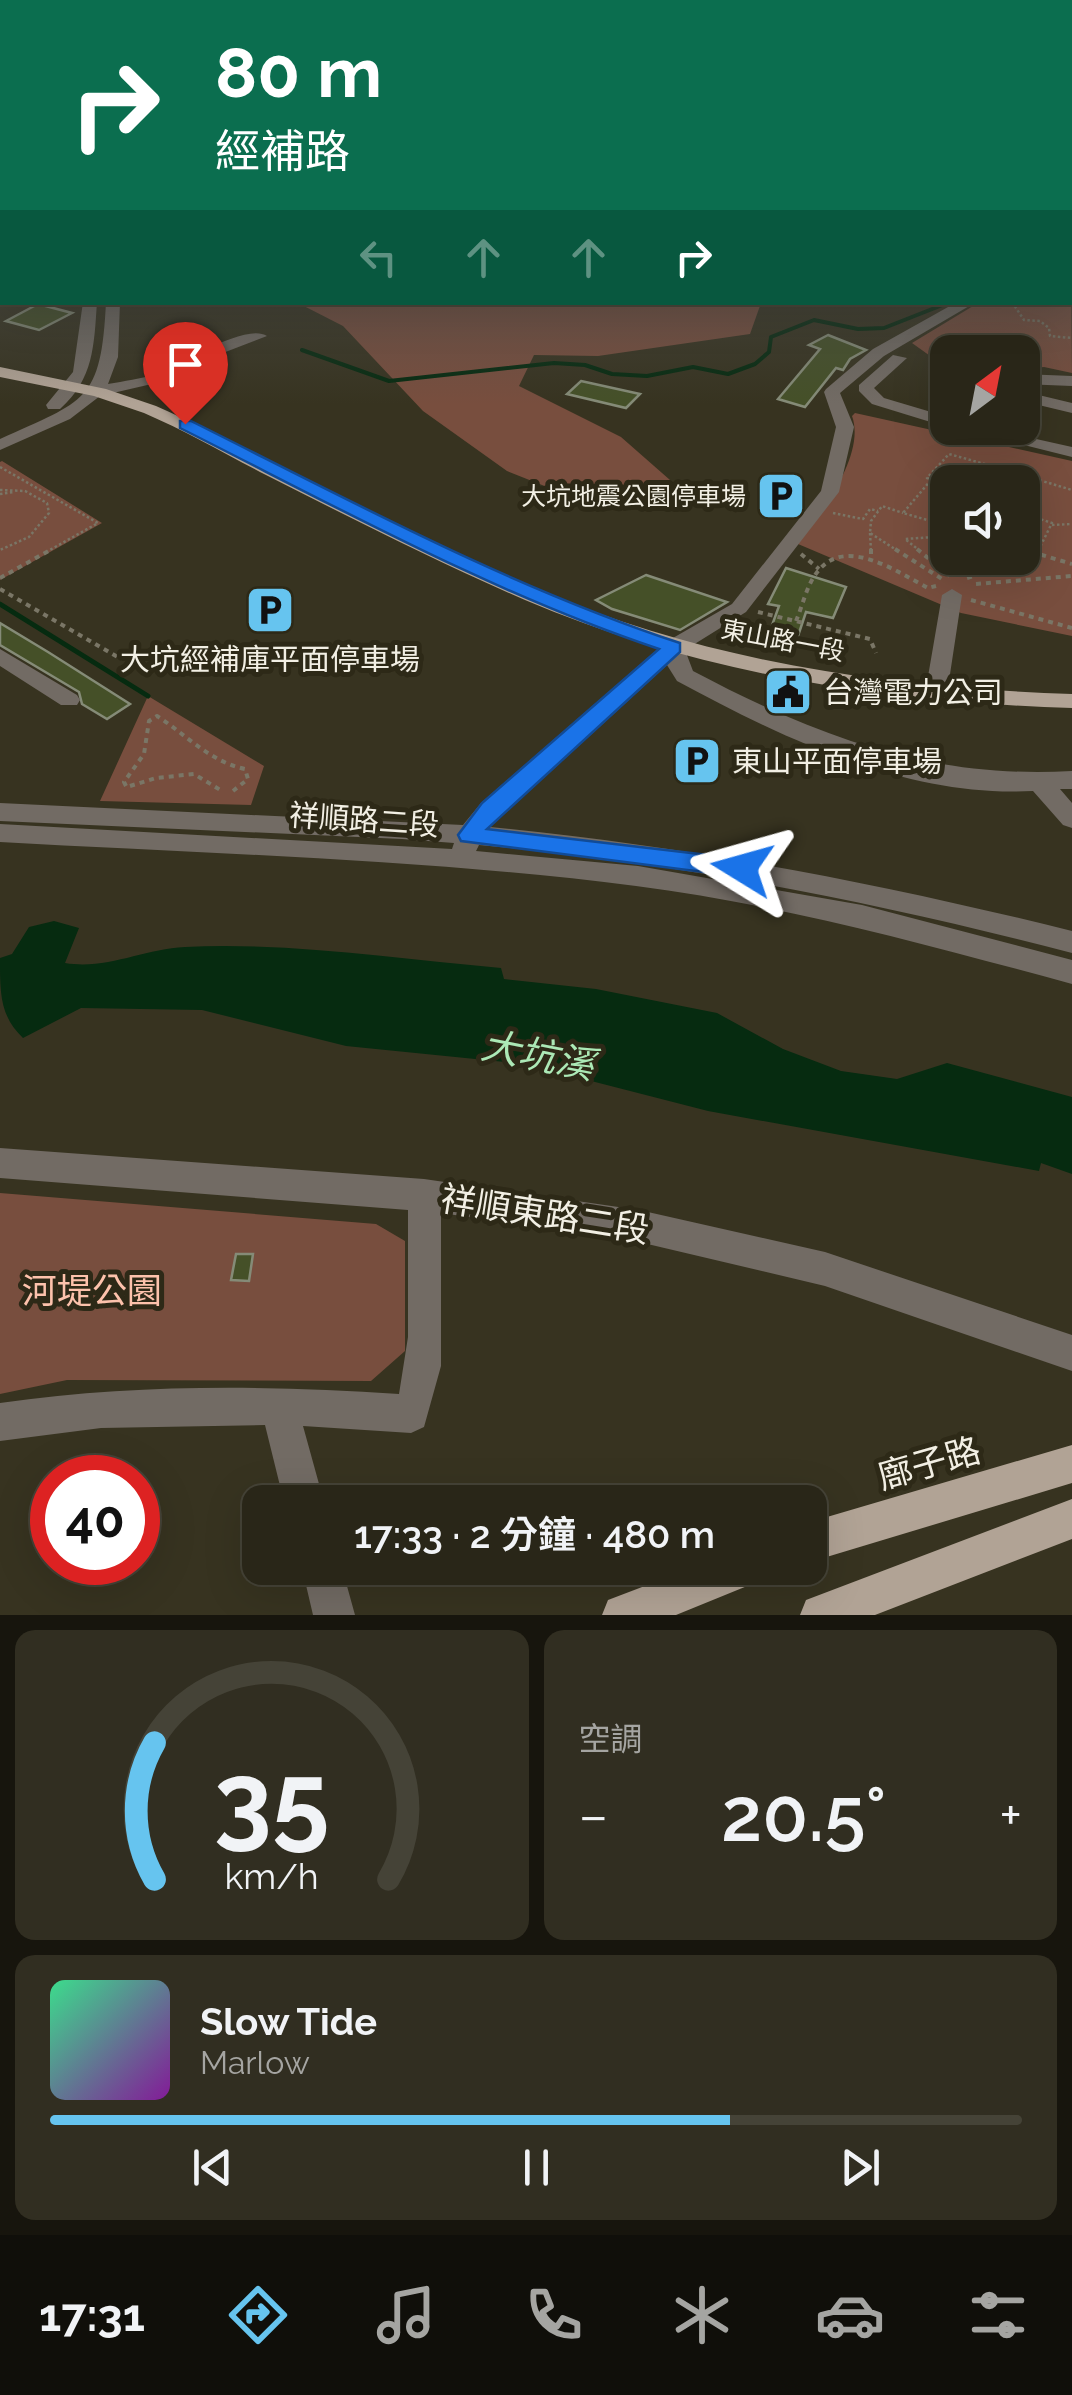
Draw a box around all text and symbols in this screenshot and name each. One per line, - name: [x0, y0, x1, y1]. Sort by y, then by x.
- text: 80 m: [215, 31, 382, 113]
- icon: right: [50, 40, 180, 170]
- text: 經補路: [215, 125, 350, 178]
- icon: left: [351, 230, 406, 285]
- icon: ahead: [456, 230, 511, 285]
- icon: ahead: [561, 230, 616, 285]
- icon: right: [666, 230, 721, 285]
- pin: [143, 322, 228, 425]
- north arrow: [930, 335, 1040, 445]
- map controls: [930, 335, 1040, 575]
- icon: arrive: [158, 337, 213, 392]
- button: sound: [930, 465, 1040, 575]
- parking icon: 大坑地震公園停車場: [755, 470, 807, 522]
- place label: 大坑地震公園停車場: [521, 481, 746, 511]
- parking icon: 大坑經補庫平面停車場: [244, 584, 296, 636]
- street label: 東山路一段: [719, 613, 847, 667]
- place label: 大坑經補庫平面停車場: [120, 642, 420, 677]
- public building icon: 台灣電力公司: [762, 666, 814, 718]
- place label: 台灣電力公司: [823, 675, 1003, 710]
- parking icon: 東山平面停車場: [671, 735, 723, 787]
- place label: 東山平面停車場: [732, 744, 942, 779]
- street label: 祥順路二段: [288, 797, 440, 843]
- position arrow: [690, 816, 794, 920]
- water label: 大坑溪: [478, 1022, 603, 1089]
- street label: 祥順東路二段: [438, 1177, 652, 1251]
- park label: 河堤公園: [22, 1270, 162, 1311]
- street label: 廍子路: [873, 1429, 985, 1497]
- speed limit sign: 40: [30, 1455, 160, 1585]
- text: 17:33 · 2 分鐘 · 480 m: [354, 1512, 715, 1557]
- text: 空調: [579, 1720, 643, 1757]
- text: 35: [214, 1739, 330, 1861]
- text: 20.5°: [721, 1770, 886, 1859]
- text: −: [579, 1783, 608, 1848]
- text: +: [999, 1783, 1022, 1848]
- text: km/h: [225, 1855, 319, 1897]
- text: Slow Tide: [200, 1999, 377, 2044]
- text: Marlow: [200, 2044, 310, 2081]
- icon: previous: [185, 2140, 240, 2195]
- icon: pause: [509, 2140, 564, 2195]
- icon: next: [833, 2140, 888, 2195]
- icon: directions: [223, 2280, 293, 2350]
- icon: music: [371, 2280, 441, 2350]
- icon: phone: [519, 2280, 589, 2350]
- icon: climate: [667, 2280, 737, 2350]
- icon: car: [815, 2280, 885, 2350]
- icon: filters: [963, 2280, 1033, 2350]
- text: 17:31: [39, 2289, 145, 2342]

